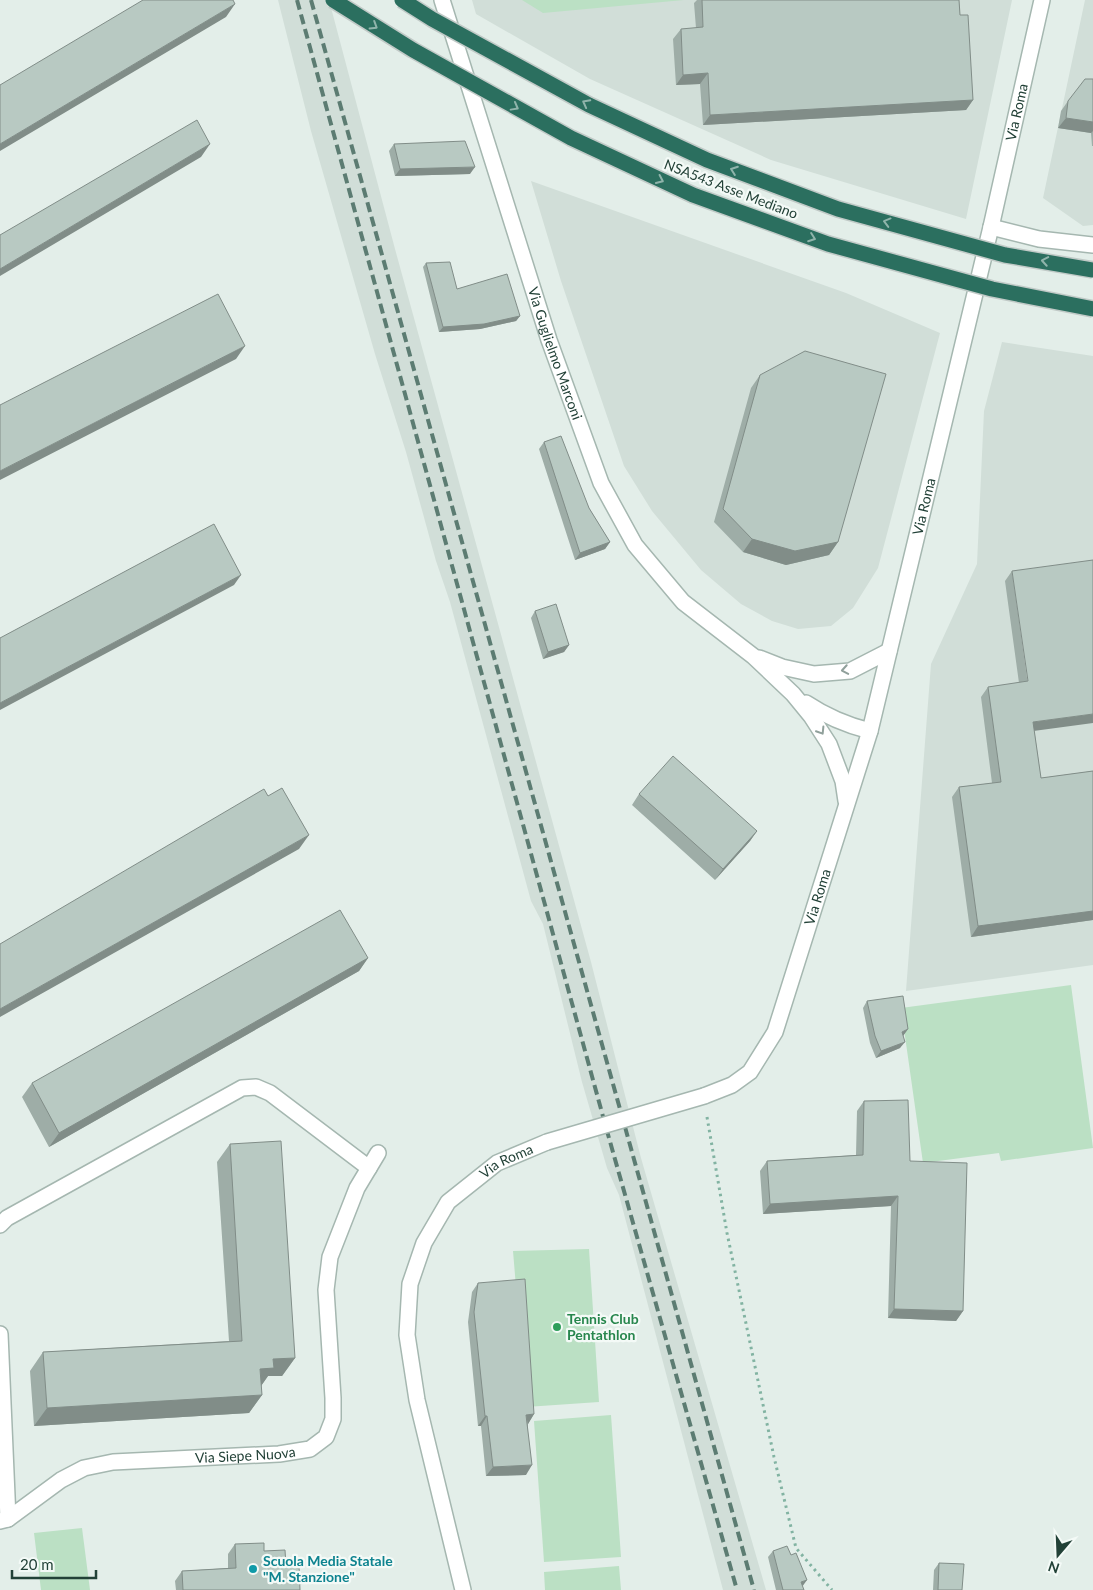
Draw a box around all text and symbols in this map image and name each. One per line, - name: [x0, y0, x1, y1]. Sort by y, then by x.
- one-way arrow: [369, 20, 378, 29]
- street label: Via Roma: [1002, 82, 1031, 142]
- one-way arrow: [582, 100, 591, 110]
- one-way arrow: [510, 101, 519, 111]
- street label: NSA543 Asse Mediano: [662, 155, 800, 222]
- one-way arrow: [730, 166, 738, 176]
- one-way arrow: [655, 174, 664, 184]
- one-way arrow: [884, 218, 892, 228]
- one-way arrow: [807, 232, 816, 242]
- one-way arrow: [1041, 257, 1049, 267]
- street label: Via Guglielmo Marconi: [525, 285, 586, 422]
- street label: Via Roma: [908, 476, 938, 537]
- one-way arrow: [840, 665, 849, 675]
- one-way arrow: [814, 726, 824, 735]
- street label: Via Roma: [800, 867, 834, 927]
- street label: Via Roma: [476, 1140, 535, 1182]
- place label: Tennis Club Pentathlon: [567, 1310, 639, 1343]
- marker: Tennis Club Pentathlon: [551, 1321, 563, 1333]
- street label: Via Siepe Nuova: [194, 1442, 297, 1466]
- north arrow: [1033, 1530, 1083, 1580]
- scale bar: [12, 1548, 96, 1580]
- place label: Scuola Media Statale "M. Stanzione": [263, 1552, 393, 1585]
- text: 20 m: [20, 1555, 54, 1573]
- text: N: [1046, 1558, 1061, 1578]
- marker: Scuola Media Statale "M. Stanzione": [247, 1563, 259, 1575]

